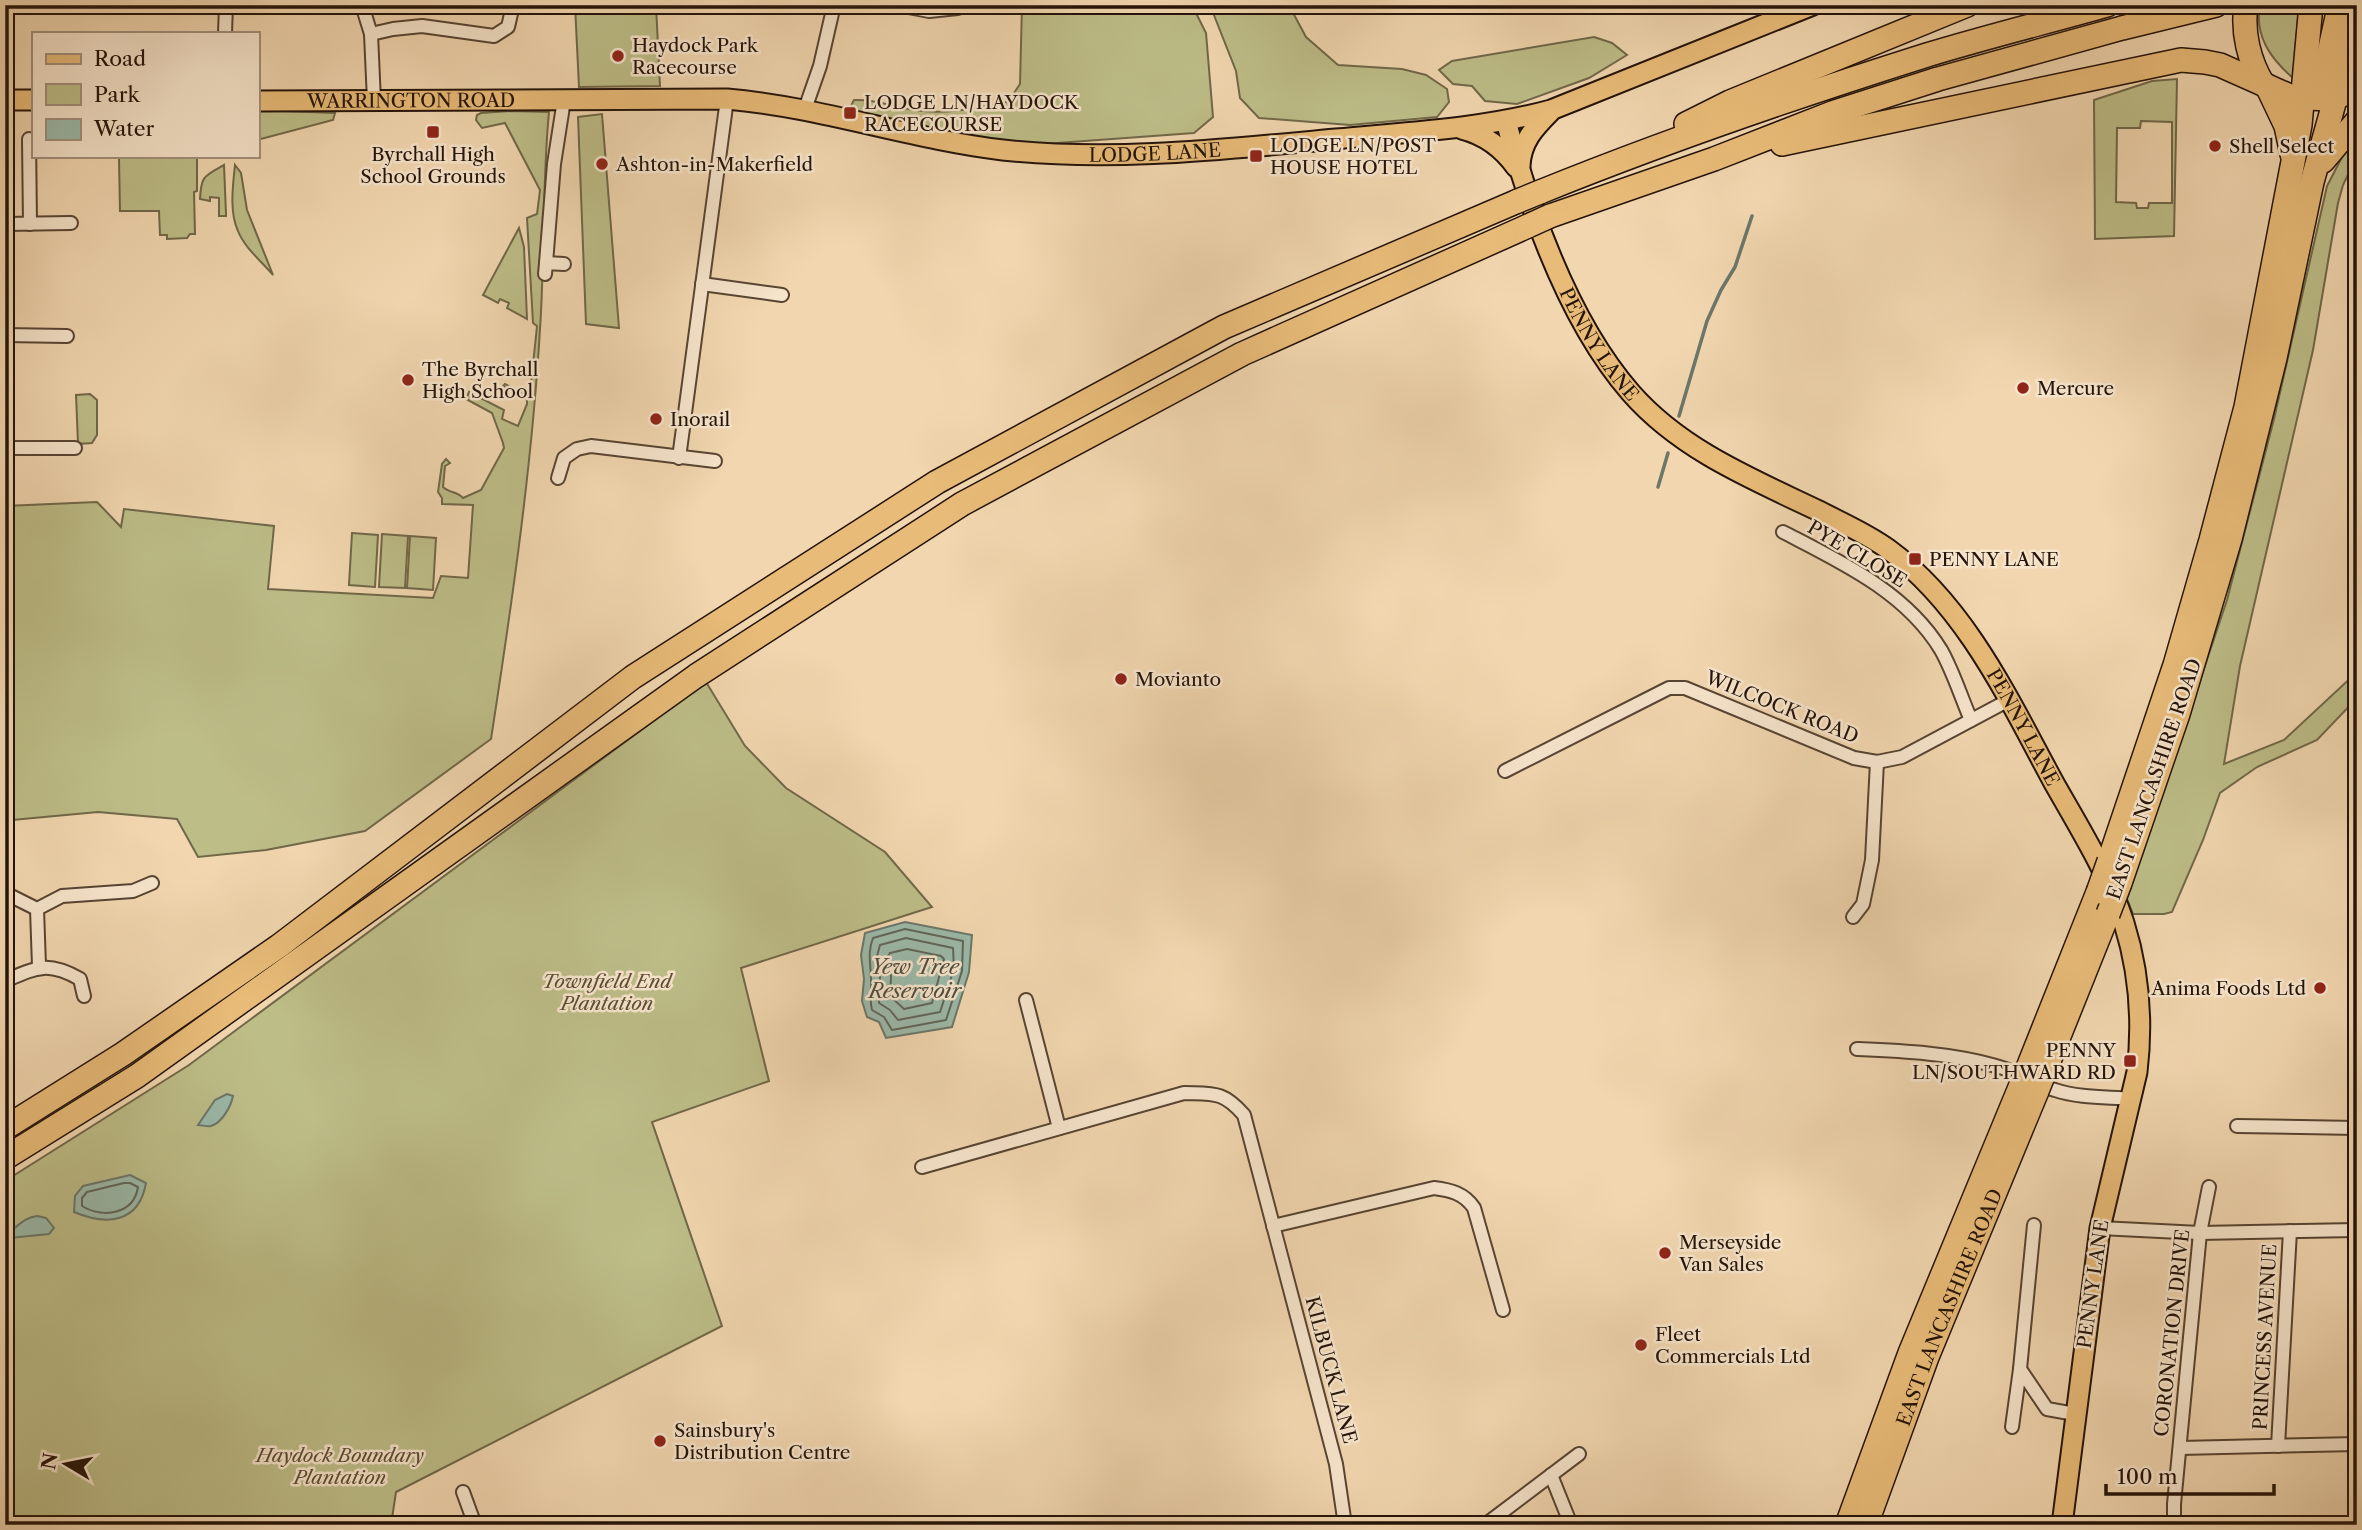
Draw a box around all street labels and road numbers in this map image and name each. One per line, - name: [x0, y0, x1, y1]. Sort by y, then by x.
- street label: WARRINGTON ROAD: [306, 88, 515, 112]
- street label: LODGE LANE: [1089, 138, 1222, 166]
- street label: PENNY LANE: [1555, 284, 1644, 405]
- street label: PYE CLOSE: [1803, 515, 1911, 593]
- street label: EAST LANCASHIRE ROAD: [2102, 655, 2206, 903]
- street label: PENNY LANE: [1982, 664, 2065, 790]
- street label: WILCOCK ROAD: [1701, 665, 1862, 748]
- street label: EAST LANCASHIRE ROAD: [1891, 1185, 2007, 1429]
- street label: PENNY LANE: [2073, 1218, 2113, 1350]
- street label: CORONATION DRIVE: [2150, 1228, 2194, 1438]
- street label: PRINCESS AVENUE: [2249, 1243, 2281, 1431]
- street label: KILBUCK LANE: [1300, 1294, 1362, 1446]

